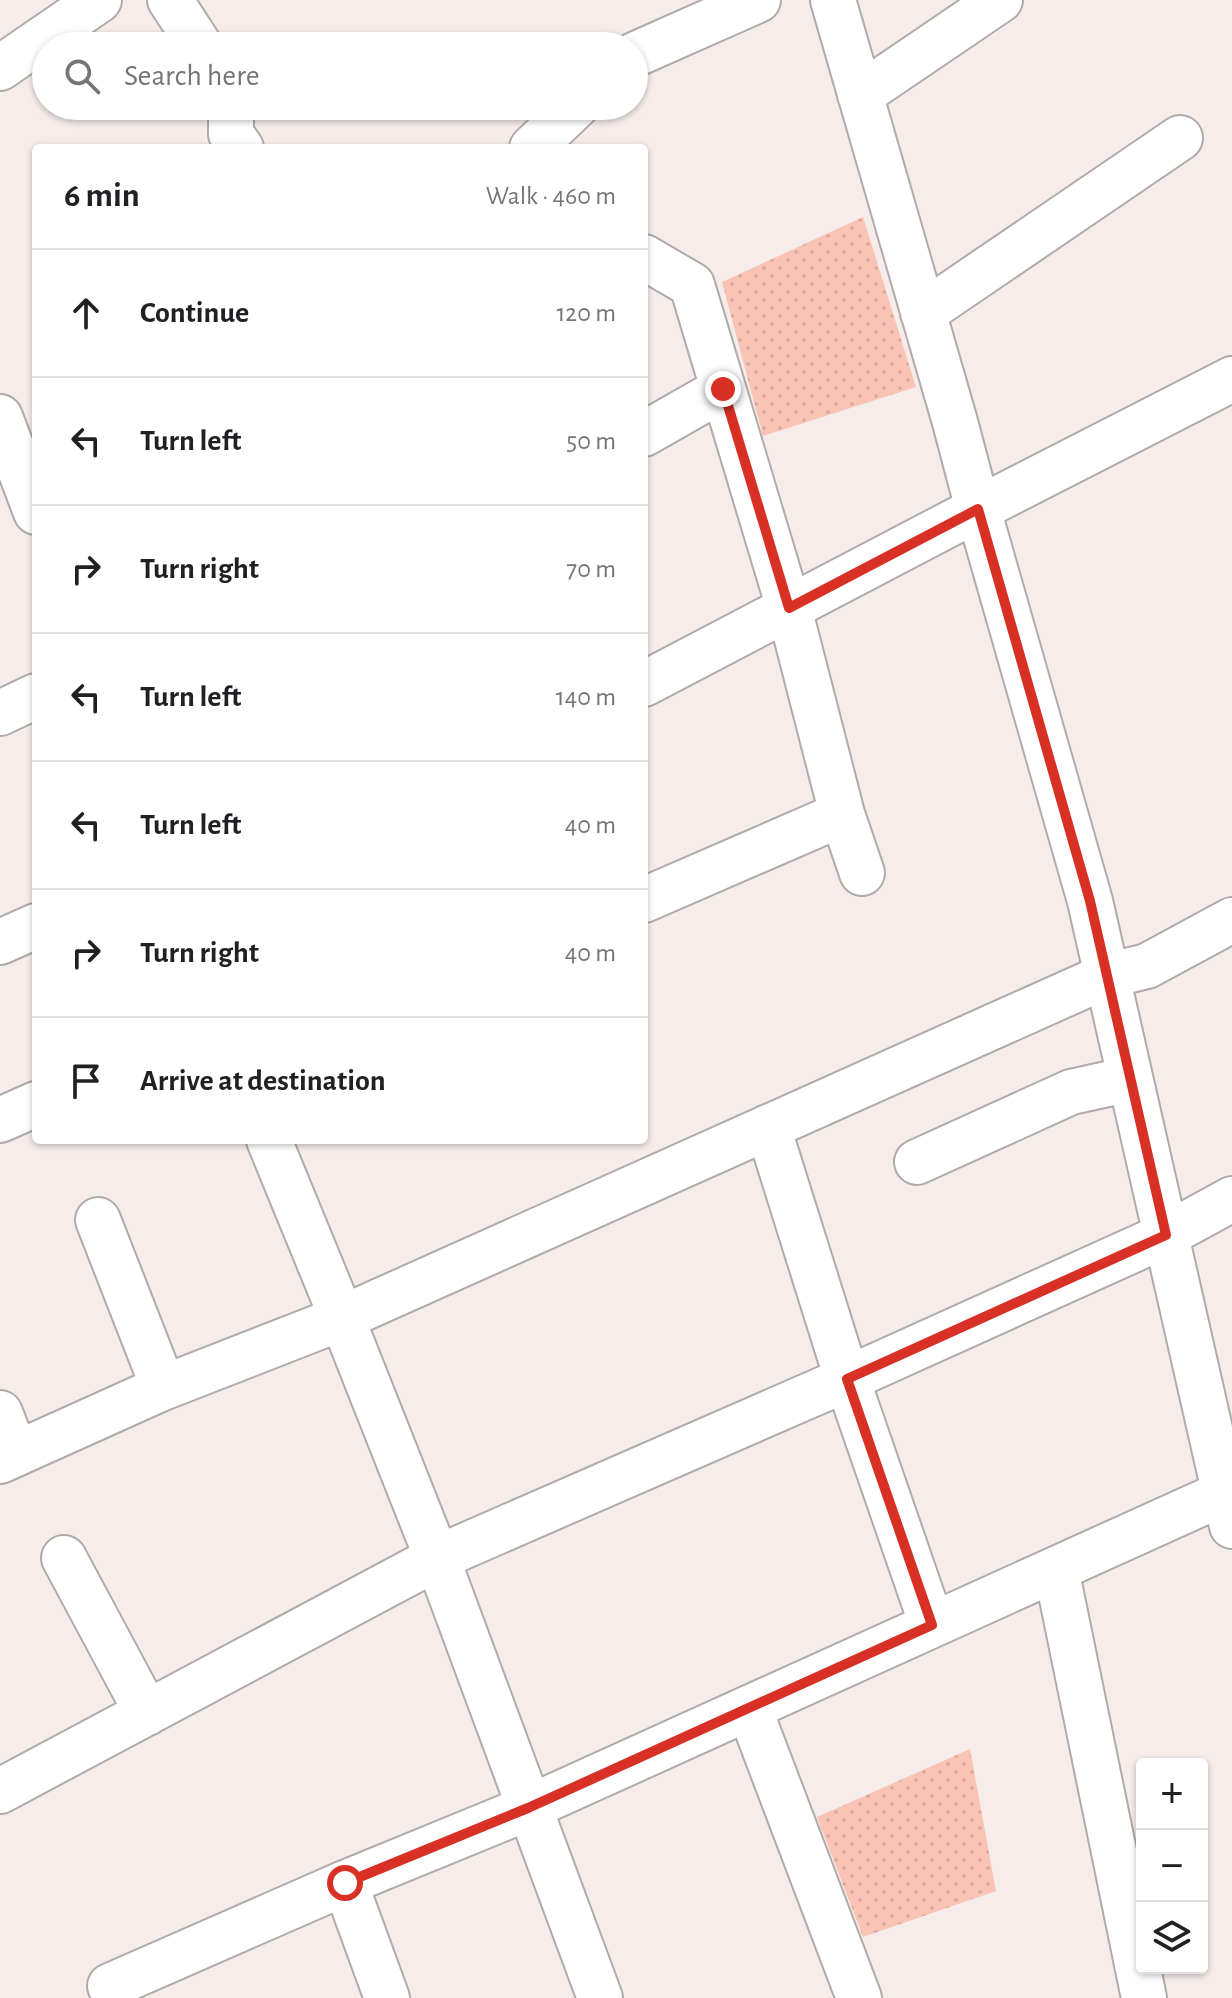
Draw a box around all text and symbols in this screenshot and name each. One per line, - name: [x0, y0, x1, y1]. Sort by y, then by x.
- search box: [32, 32, 648, 120]
- icon: search: [60, 54, 104, 98]
- text: Search here: [124, 61, 260, 91]
- text: 6 min: [64, 179, 140, 213]
- text: Walk · 460 m: [486, 183, 616, 209]
- icon: ahead: [64, 291, 108, 335]
- text: Continue: [140, 298, 249, 328]
- text: 120 m: [556, 300, 616, 326]
- route end: [705, 371, 741, 407]
- icon: left: [64, 419, 108, 463]
- text: Turn left: [140, 426, 241, 456]
- text: 50 m: [566, 428, 616, 454]
- icon: right: [64, 547, 108, 591]
- text: Turn right: [140, 554, 259, 584]
- text: 70 m: [566, 556, 616, 582]
- icon: left: [64, 675, 108, 719]
- text: Turn left: [140, 682, 241, 712]
- text: 140 m: [556, 684, 616, 710]
- icon: left: [64, 803, 108, 847]
- text: Turn left: [140, 810, 241, 840]
- text: 40 m: [565, 812, 616, 838]
- icon: right: [64, 931, 108, 975]
- text: Turn right: [140, 938, 259, 968]
- text: 40 m: [565, 940, 616, 966]
- icon: arrive: [64, 1059, 108, 1103]
- text: Arrive at destination: [140, 1066, 386, 1096]
- map controls: [1136, 1758, 1208, 1974]
- button: +: [1136, 1758, 1208, 1830]
- button: −: [1136, 1830, 1208, 1902]
- route start: [327, 1865, 363, 1901]
- button: layers: [1136, 1902, 1208, 1974]

